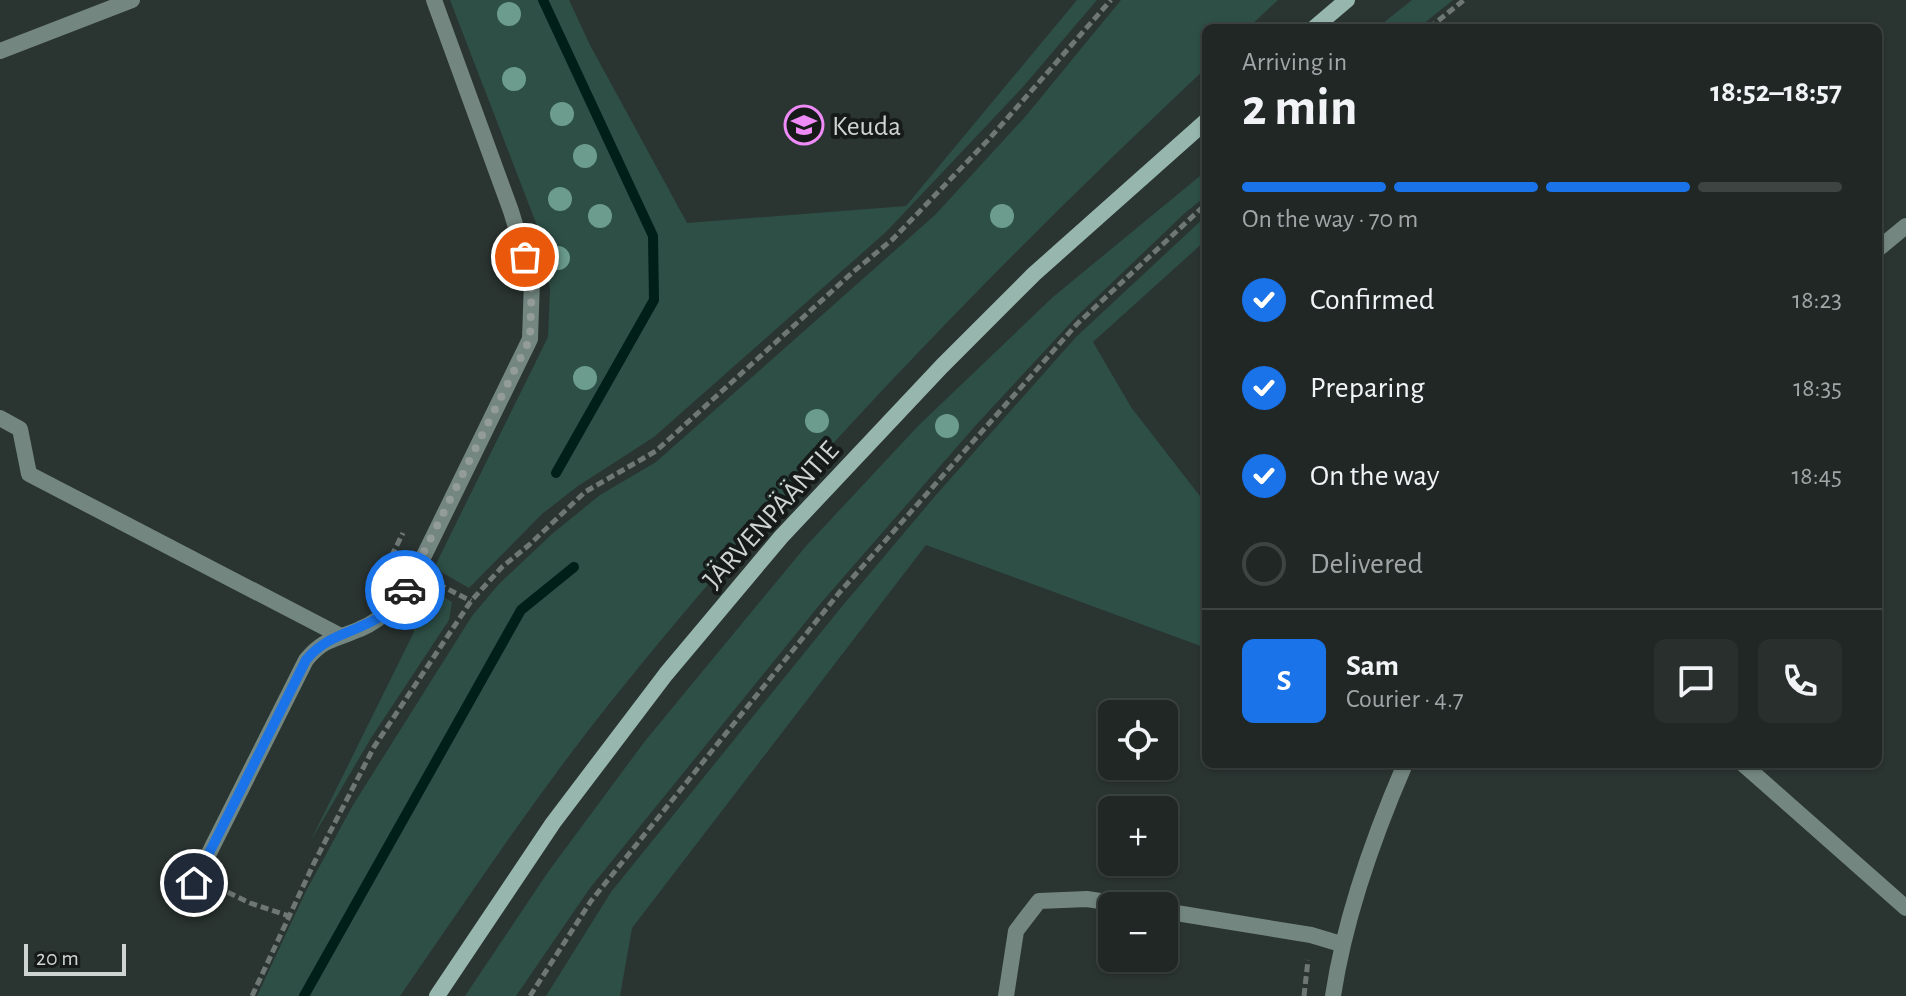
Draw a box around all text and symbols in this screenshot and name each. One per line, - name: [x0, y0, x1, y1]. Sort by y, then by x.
- text: Arriving in: [1242, 49, 1347, 75]
- text: 18:52–18:57: [1710, 77, 1842, 107]
- text: 2 min: [1242, 82, 1357, 134]
- school or university icon: Keuda: [783, 104, 825, 146]
- place label: Keuda: [832, 113, 901, 141]
- text: On the way · 70 m: [1242, 206, 1418, 232]
- pin: [491, 223, 559, 291]
- icon: bag: [503, 235, 547, 279]
- icon: check: [1242, 278, 1286, 322]
- text: Confirmed: [1310, 285, 1434, 315]
- text: 18:23: [1792, 287, 1842, 313]
- icon: check: [1242, 366, 1286, 410]
- text: Preparing: [1310, 373, 1425, 403]
- text: 18:35: [1793, 375, 1842, 401]
- street label: JÄRVENPÄÄNTIE: [697, 435, 845, 594]
- icon: check: [1242, 454, 1286, 498]
- text: On the way: [1310, 461, 1439, 491]
- text: 18:45: [1791, 463, 1842, 489]
- text: Delivered: [1310, 549, 1423, 579]
- courier: [365, 550, 445, 630]
- icon: car: [383, 568, 427, 612]
- button: chat: [1654, 639, 1738, 723]
- button: phone: [1758, 639, 1842, 723]
- text: Sam: [1346, 651, 1399, 681]
- text: S: [1277, 666, 1291, 696]
- text: Courier · 4.7: [1346, 686, 1464, 712]
- map controls: [1098, 700, 1178, 972]
- button: locate: [1098, 700, 1178, 780]
- button: +: [1098, 796, 1178, 876]
- pin: [160, 849, 228, 917]
- icon: home: [172, 861, 216, 905]
- button: −: [1098, 892, 1178, 972]
- scale bar: [24, 940, 126, 976]
- text: 20 m: [36, 947, 79, 969]

